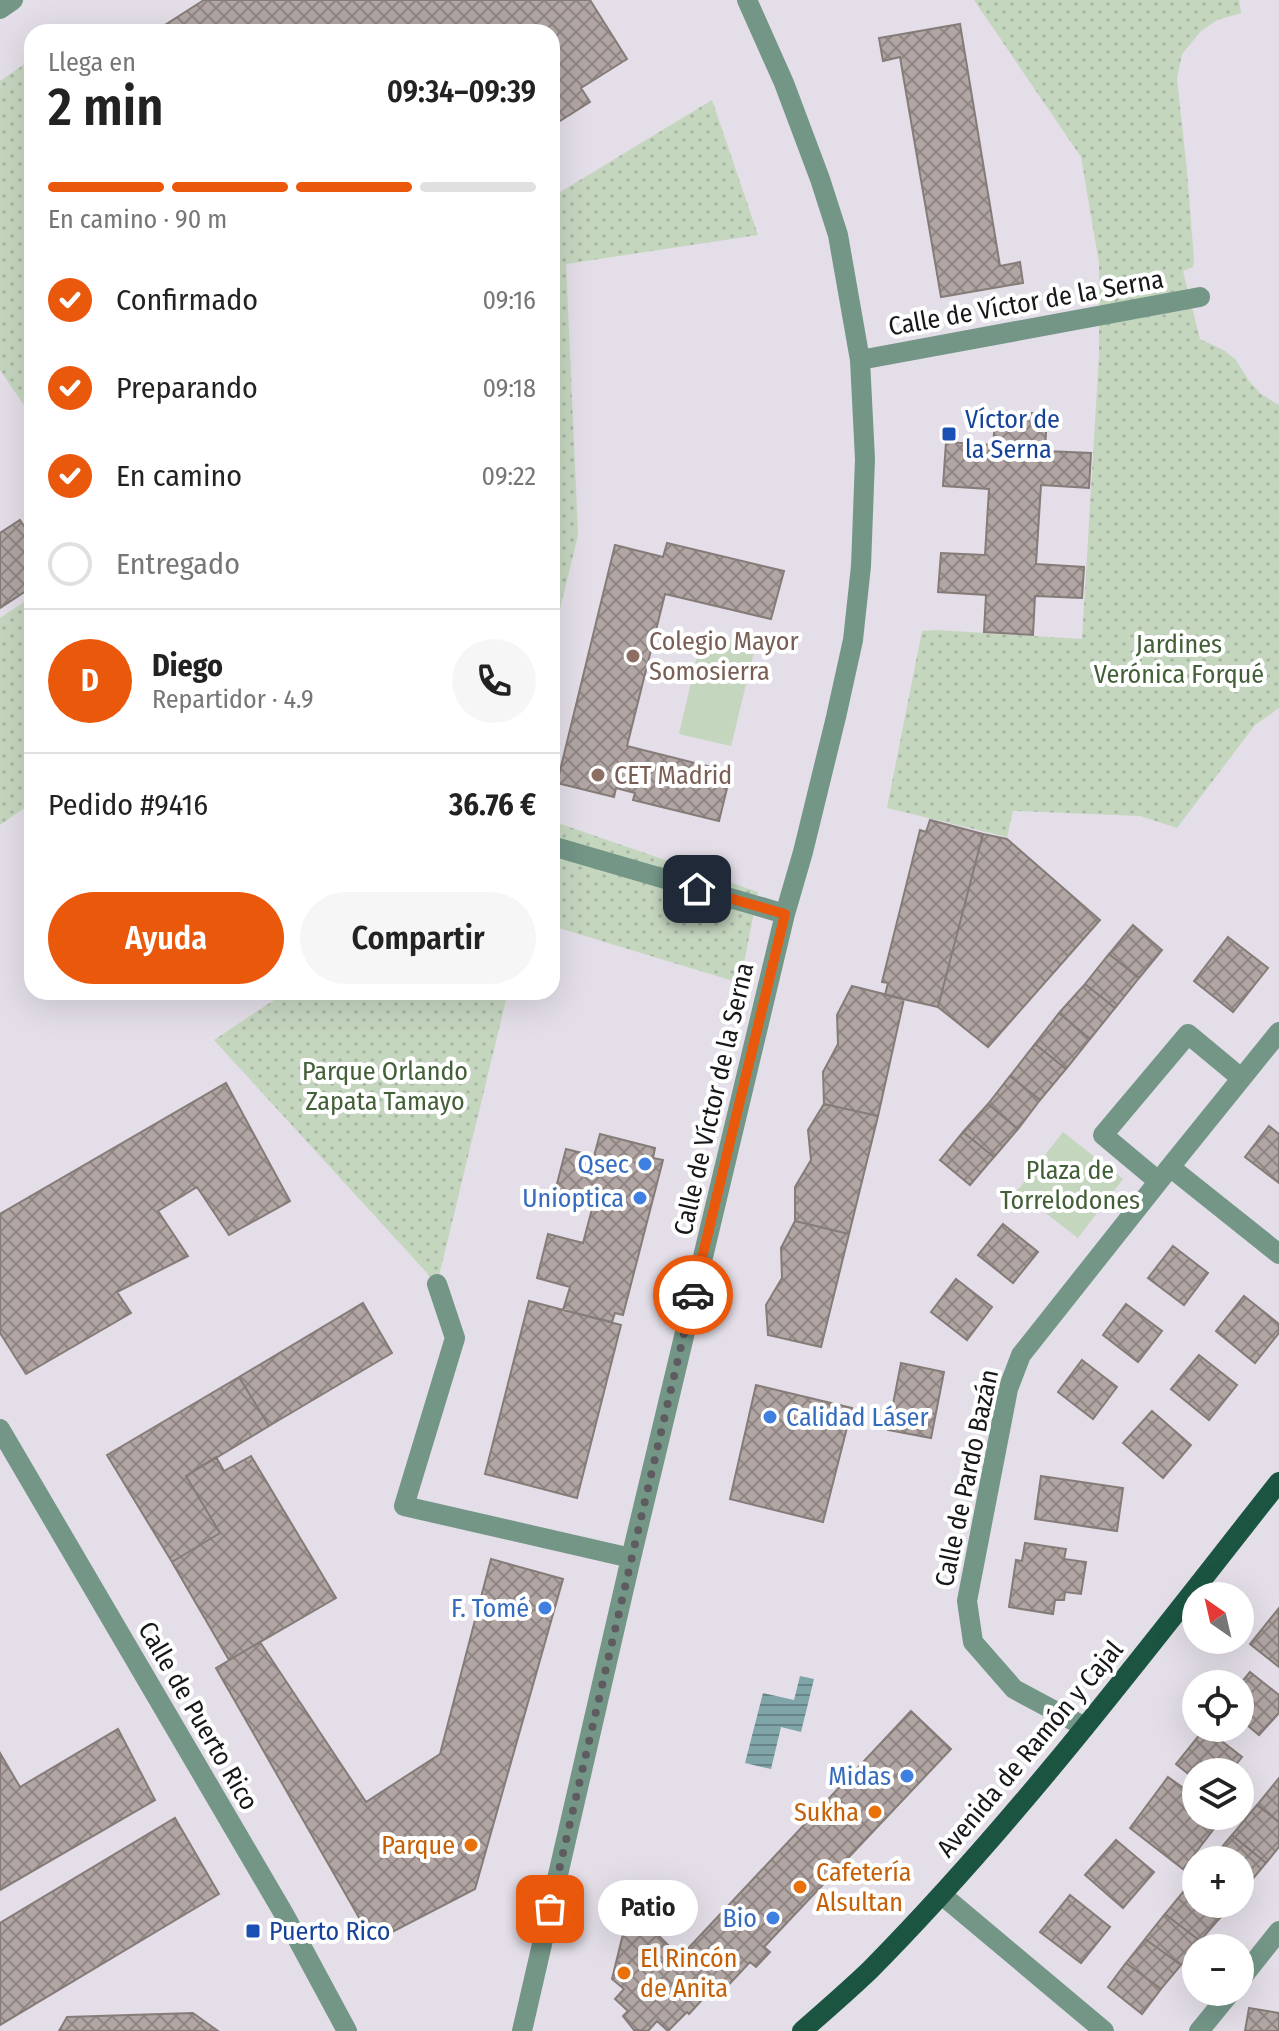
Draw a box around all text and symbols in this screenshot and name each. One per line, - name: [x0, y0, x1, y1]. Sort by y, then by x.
- text: Llega en: [48, 47, 136, 78]
- text: 09:34–09:39: [387, 74, 536, 110]
- text: 2 min: [48, 76, 164, 139]
- text: En camino · 90 m: [48, 204, 227, 235]
- street label: Calle de Víctor de la Serna: [886, 264, 1166, 342]
- icon: check: [48, 278, 92, 322]
- text: Confirmado: [116, 282, 258, 318]
- text: 09:16: [483, 285, 536, 316]
- icon: check: [48, 366, 92, 410]
- text: Preparando: [116, 370, 258, 406]
- text: 09:18: [482, 373, 536, 404]
- place label: Víctor de la Serna: [965, 404, 1060, 465]
- marker: Víctor de la Serna: [940, 425, 958, 443]
- icon: check: [48, 454, 92, 498]
- text: En camino: [116, 458, 242, 494]
- text: 09:22: [482, 461, 536, 492]
- text: Entregado: [116, 546, 240, 582]
- place label: Colegio Mayor Somosierra: [649, 626, 799, 687]
- park label: Jardines Verónica Forqué: [1094, 629, 1264, 690]
- button: phone: [452, 639, 536, 723]
- marker: Colegio Mayor Somosierra: [624, 647, 642, 665]
- text: Diego: [152, 648, 223, 684]
- text: D: [81, 663, 99, 699]
- text: Repartidor · 4.9: [152, 684, 314, 715]
- place label: CET Madrid: [614, 760, 732, 791]
- marker: CET Madrid: [589, 766, 607, 784]
- text: Pedido #9416: [48, 787, 208, 823]
- text: 36.76 €: [449, 787, 536, 823]
- pin: [663, 855, 731, 923]
- icon: home: [675, 867, 719, 911]
- button: Ayuda: [48, 892, 284, 984]
- button: Compartir: [300, 892, 536, 984]
- street label: Calle de Víctor de la Serna: [668, 960, 760, 1238]
- park label: Parque Orlando Zapata Tamayo: [302, 1056, 468, 1117]
- place label: Qsec: [578, 1149, 629, 1180]
- marker: Qsec: [636, 1155, 654, 1173]
- park label: Plaza de Torrelodones: [1000, 1155, 1140, 1216]
- place label: Unioptica: [522, 1183, 624, 1214]
- marker: Unioptica: [631, 1189, 649, 1207]
- courier: [653, 1255, 733, 1335]
- icon: car: [671, 1273, 715, 1317]
- street label: Calle de Pardo Bazán: [929, 1367, 1005, 1589]
- place label: Calidad Láser: [786, 1402, 928, 1433]
- marker: Calidad Láser: [761, 1408, 779, 1426]
- north arrow: [1182, 1582, 1254, 1654]
- map controls: [1182, 1582, 1254, 2006]
- place label: F. Tomé: [451, 1593, 529, 1624]
- marker: F. Tomé: [536, 1599, 554, 1617]
- street label: Calle de Puerto Rico: [132, 1616, 264, 1816]
- street label: Avenida de Ramón y Cajal: [930, 1634, 1130, 1864]
- button: locate: [1182, 1670, 1254, 1742]
- button: layers: [1182, 1758, 1254, 1830]
- place label: Midas: [828, 1761, 891, 1792]
- marker: Midas: [898, 1767, 916, 1785]
- place label: Sukha: [794, 1797, 859, 1828]
- marker: Sukha: [866, 1803, 884, 1821]
- place label: Parque: [381, 1830, 455, 1861]
- marker: Parque: [462, 1836, 480, 1854]
- button: +: [1182, 1846, 1254, 1918]
- place label: Cafetería Alsultan: [816, 1857, 912, 1918]
- pin: [516, 1875, 584, 1943]
- marker: Cafetería Alsultan: [791, 1878, 809, 1896]
- callout: Patio: [598, 1881, 698, 1937]
- icon: bag: [528, 1887, 572, 1931]
- text: Patio: [620, 1892, 676, 1923]
- place label: Bio: [723, 1903, 757, 1934]
- marker: Bio: [764, 1909, 782, 1927]
- place label: Puerto Rico: [269, 1916, 390, 1947]
- marker: Puerto Rico: [244, 1922, 262, 1940]
- button: −: [1182, 1934, 1254, 2006]
- place label: El Rincón de Anita: [640, 1943, 737, 2004]
- marker: El Rincón de Anita: [615, 1964, 633, 1982]

